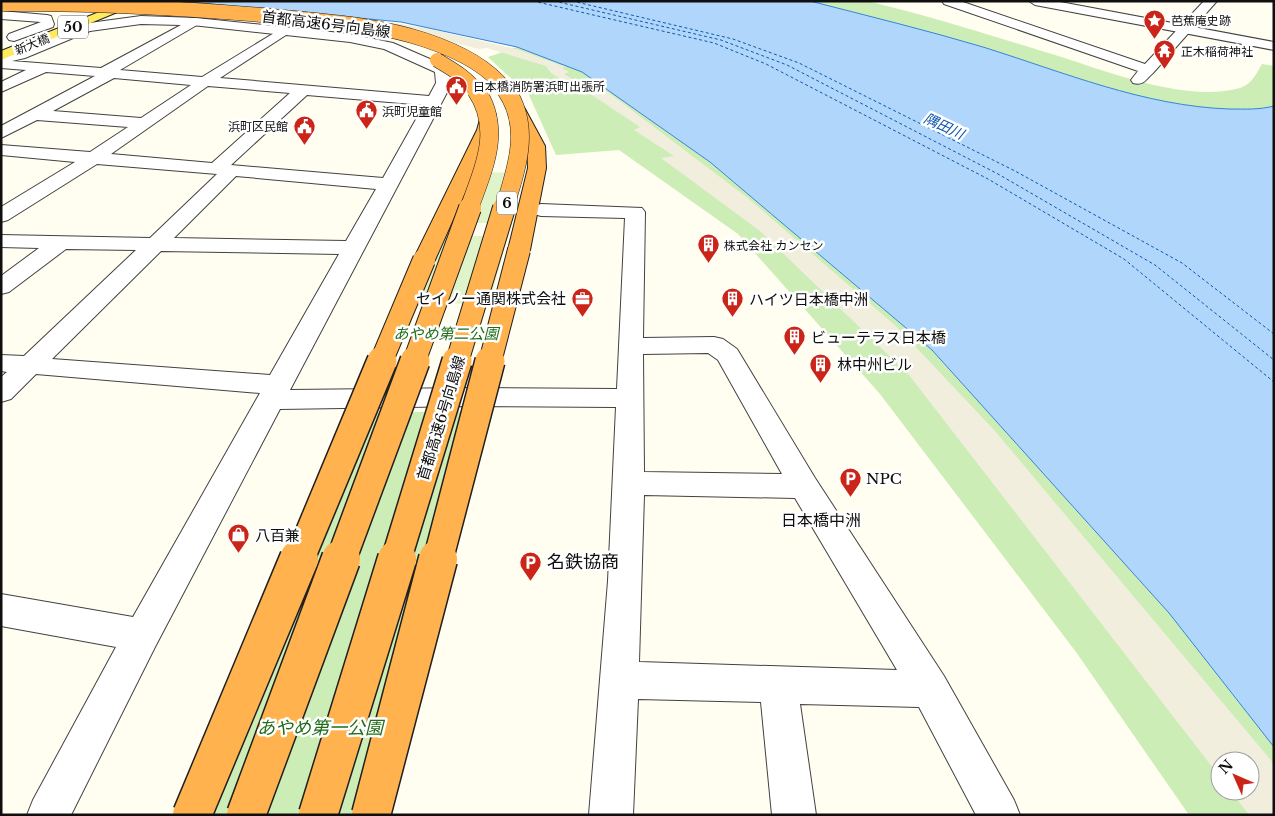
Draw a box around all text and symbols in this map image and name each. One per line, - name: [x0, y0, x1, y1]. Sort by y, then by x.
- street label: 首都高速6号向島線: [260, 7, 392, 41]
- place icon: 芭蕉庵史跡: [1143, 8, 1167, 39]
- place label: 芭蕉庵史跡: [1171, 13, 1231, 28]
- road number: 50: [58, 16, 88, 38]
- street label: 新大橋: [12, 30, 52, 58]
- temple icon: 正木稲荷神社: [1153, 39, 1177, 70]
- place label: 正木稲荷神社: [1181, 44, 1253, 59]
- public building icon: 日本橋消防署浜町出張所: [445, 74, 469, 105]
- place label: 日本橋消防署浜町出張所: [473, 79, 605, 94]
- public building icon: 浜町児童館: [354, 99, 378, 130]
- place label: 浜町児童館: [382, 104, 442, 119]
- water label: 隅田川: [921, 109, 969, 144]
- public building icon: 浜町区民館: [292, 114, 316, 145]
- place label: 浜町区民館: [228, 119, 288, 134]
- road number: 6: [497, 192, 517, 214]
- building icon: 株式会社 カンセン: [696, 233, 720, 264]
- place label: 株式会社 カンセン: [724, 238, 823, 253]
- office icon: セイノー通関株式会社: [570, 286, 594, 317]
- building icon: ハイツ日本橋中洲: [721, 287, 745, 318]
- place label: セイノー通関株式会社: [416, 289, 566, 308]
- place label: ハイツ日本橋中洲: [749, 290, 869, 309]
- park label: あやめ第二公園: [393, 324, 500, 343]
- building icon: ビューテラス日本橋: [783, 325, 807, 356]
- place label: ビューテラス日本橋: [811, 328, 946, 347]
- building icon: 林中州ビル: [809, 352, 833, 383]
- street label: 首都高速6号向島線: [413, 353, 469, 483]
- place label: 林中州ビル: [837, 355, 912, 374]
- parking icon: NPC: [838, 466, 862, 497]
- place label: NPC: [866, 469, 902, 488]
- district label: 日本橋中洲: [781, 510, 861, 530]
- shop icon: 八百兼: [227, 523, 251, 554]
- place label: 八百兼: [255, 526, 300, 545]
- parking icon: 名鉄協商: [519, 550, 543, 581]
- place label: 名鉄協商: [547, 551, 619, 573]
- park label: あやめ第一公園: [257, 717, 386, 739]
- north arrow: [1210, 751, 1260, 801]
- text: N: [1215, 756, 1237, 778]

